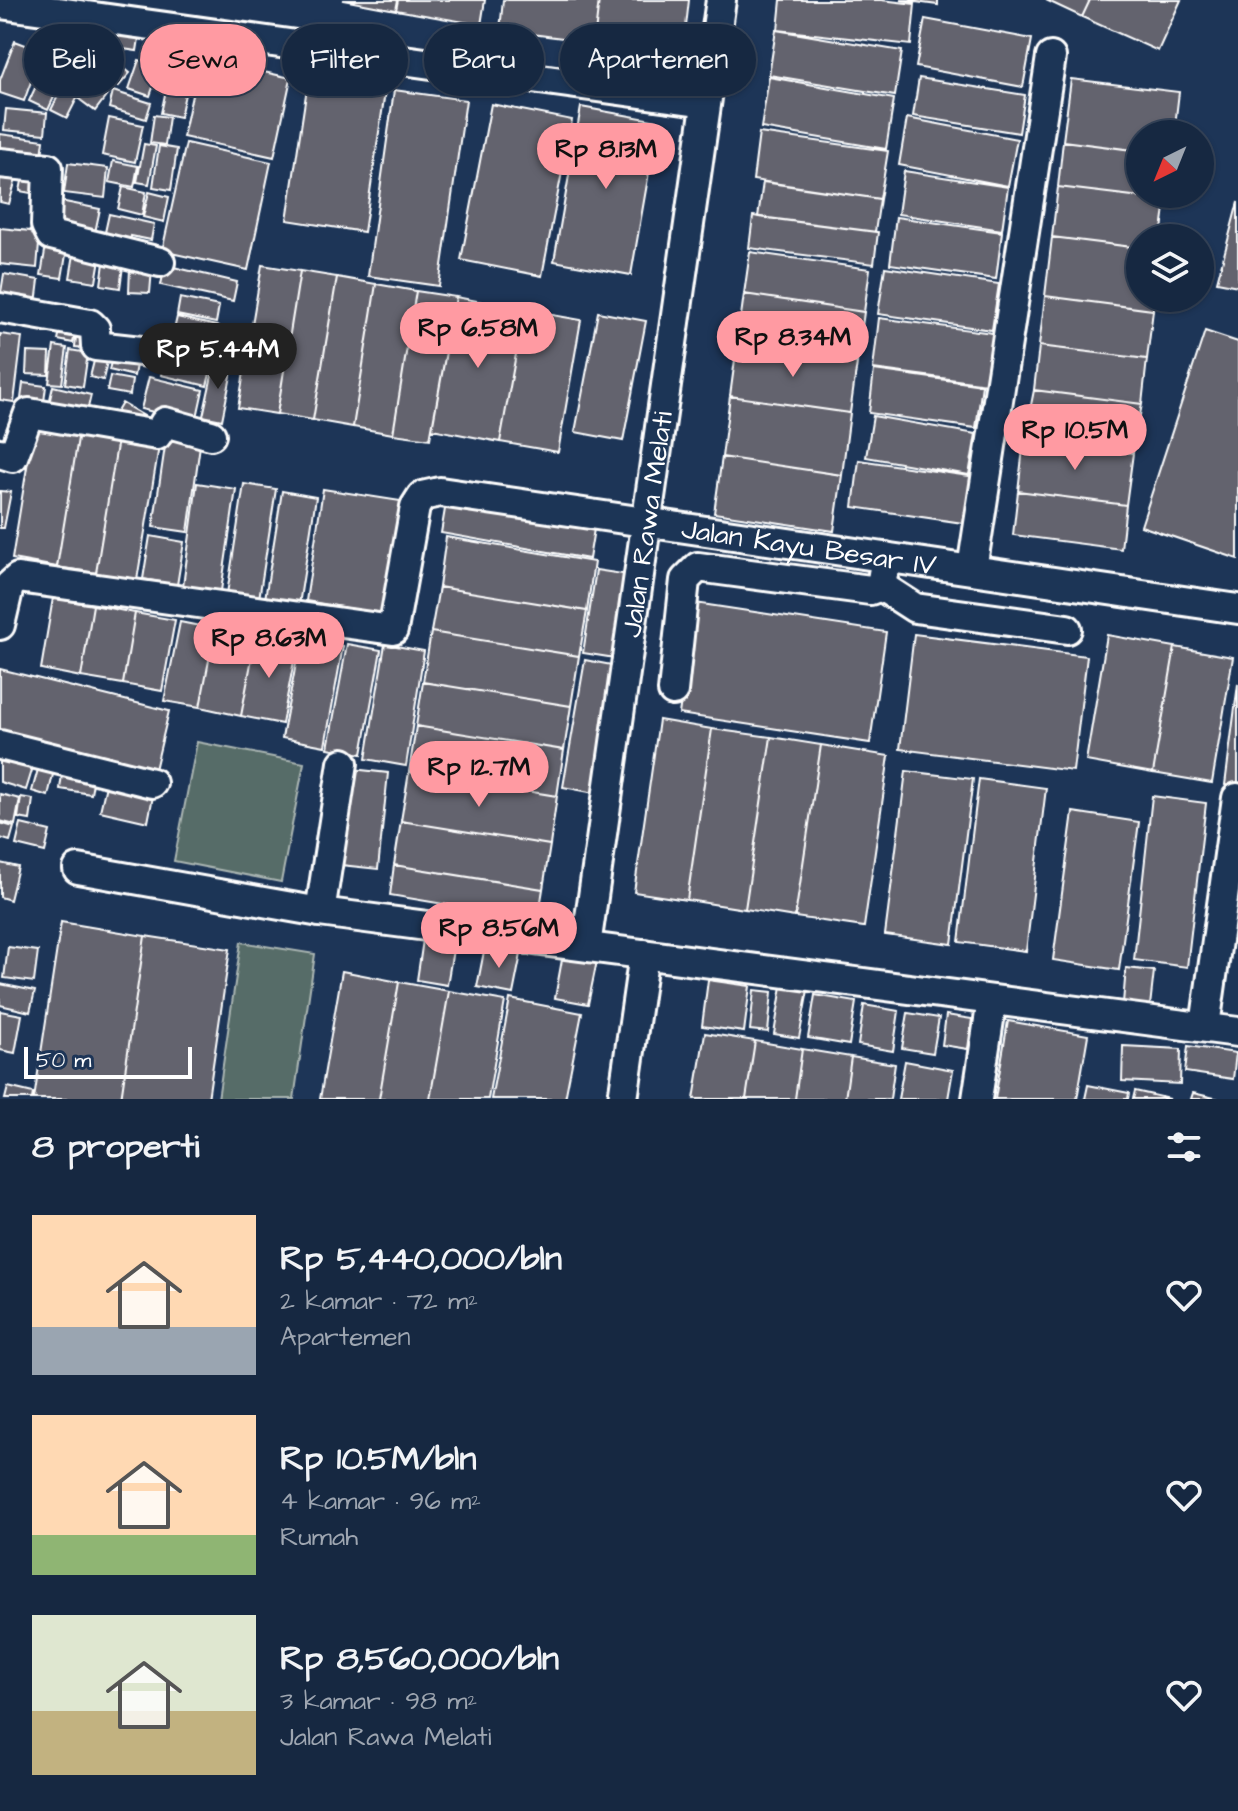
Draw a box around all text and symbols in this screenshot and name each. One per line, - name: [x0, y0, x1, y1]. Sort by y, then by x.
- chip: Beli: [24, 24, 124, 96]
- chip: Sewa: [140, 24, 266, 96]
- chip: Filter: [282, 24, 408, 96]
- chip: Baru: [424, 24, 544, 96]
- chip: Apartemen: [560, 24, 756, 96]
- north arrow: [1126, 120, 1214, 208]
- map controls: [1126, 120, 1214, 312]
- pin: Rp 8.13M: [523, 123, 689, 191]
- text: Rp 8.13M: [555, 131, 657, 167]
- button: layers: [1126, 224, 1214, 312]
- pin: Rp 6.58M: [395, 302, 561, 370]
- text: Rp 6.58M: [418, 310, 538, 346]
- pin: Rp 8.34M: [710, 311, 876, 379]
- text: Rp 8.34M: [735, 319, 851, 355]
- pin: Rp 5.44M: [135, 323, 301, 391]
- text: Rp 5.44M: [157, 331, 279, 367]
- pin: Rp 10.5M: [992, 404, 1158, 472]
- street label: Jalan Rawa Melati: [612, 409, 683, 640]
- text: Rp 10.5M: [1022, 412, 1128, 448]
- street label: Jalan Kayu Besar IV: [679, 510, 939, 586]
- pin: Rp 8.63M: [186, 612, 352, 680]
- text: Rp 8.63M: [212, 620, 326, 656]
- pin: Rp 12.7M: [396, 741, 562, 809]
- text: Rp 12.7M: [428, 749, 530, 785]
- pin: Rp 8.56M: [416, 902, 582, 970]
- text: Rp 8.56M: [439, 910, 559, 946]
- scale bar: [24, 1043, 192, 1079]
- text: 50 m: [36, 1045, 91, 1076]
- text: 8 properti: [32, 1123, 199, 1171]
- icon: filters: [1162, 1125, 1206, 1169]
- text: Rp 5,440,000/bln: [280, 1235, 562, 1283]
- icon: home: [96, 1247, 192, 1343]
- icon: heart: [1162, 1273, 1206, 1317]
- text: 2 kamar · 72 m²: [280, 1283, 478, 1319]
- text: Apartemen: [280, 1319, 411, 1355]
- text: Rp 10.5M/bln: [280, 1435, 476, 1483]
- icon: home: [96, 1447, 192, 1543]
- icon: heart: [1162, 1473, 1206, 1517]
- text: 4 kamar · 96 m²: [280, 1483, 481, 1519]
- text: Rumah: [280, 1519, 358, 1555]
- text: Rp 8,560,000/bln: [280, 1635, 559, 1683]
- icon: home: [96, 1647, 192, 1743]
- icon: heart: [1162, 1673, 1206, 1717]
- text: 3 kamar · 98 m²: [280, 1683, 477, 1719]
- text: Jalan Rawa Melati: [280, 1719, 491, 1755]

